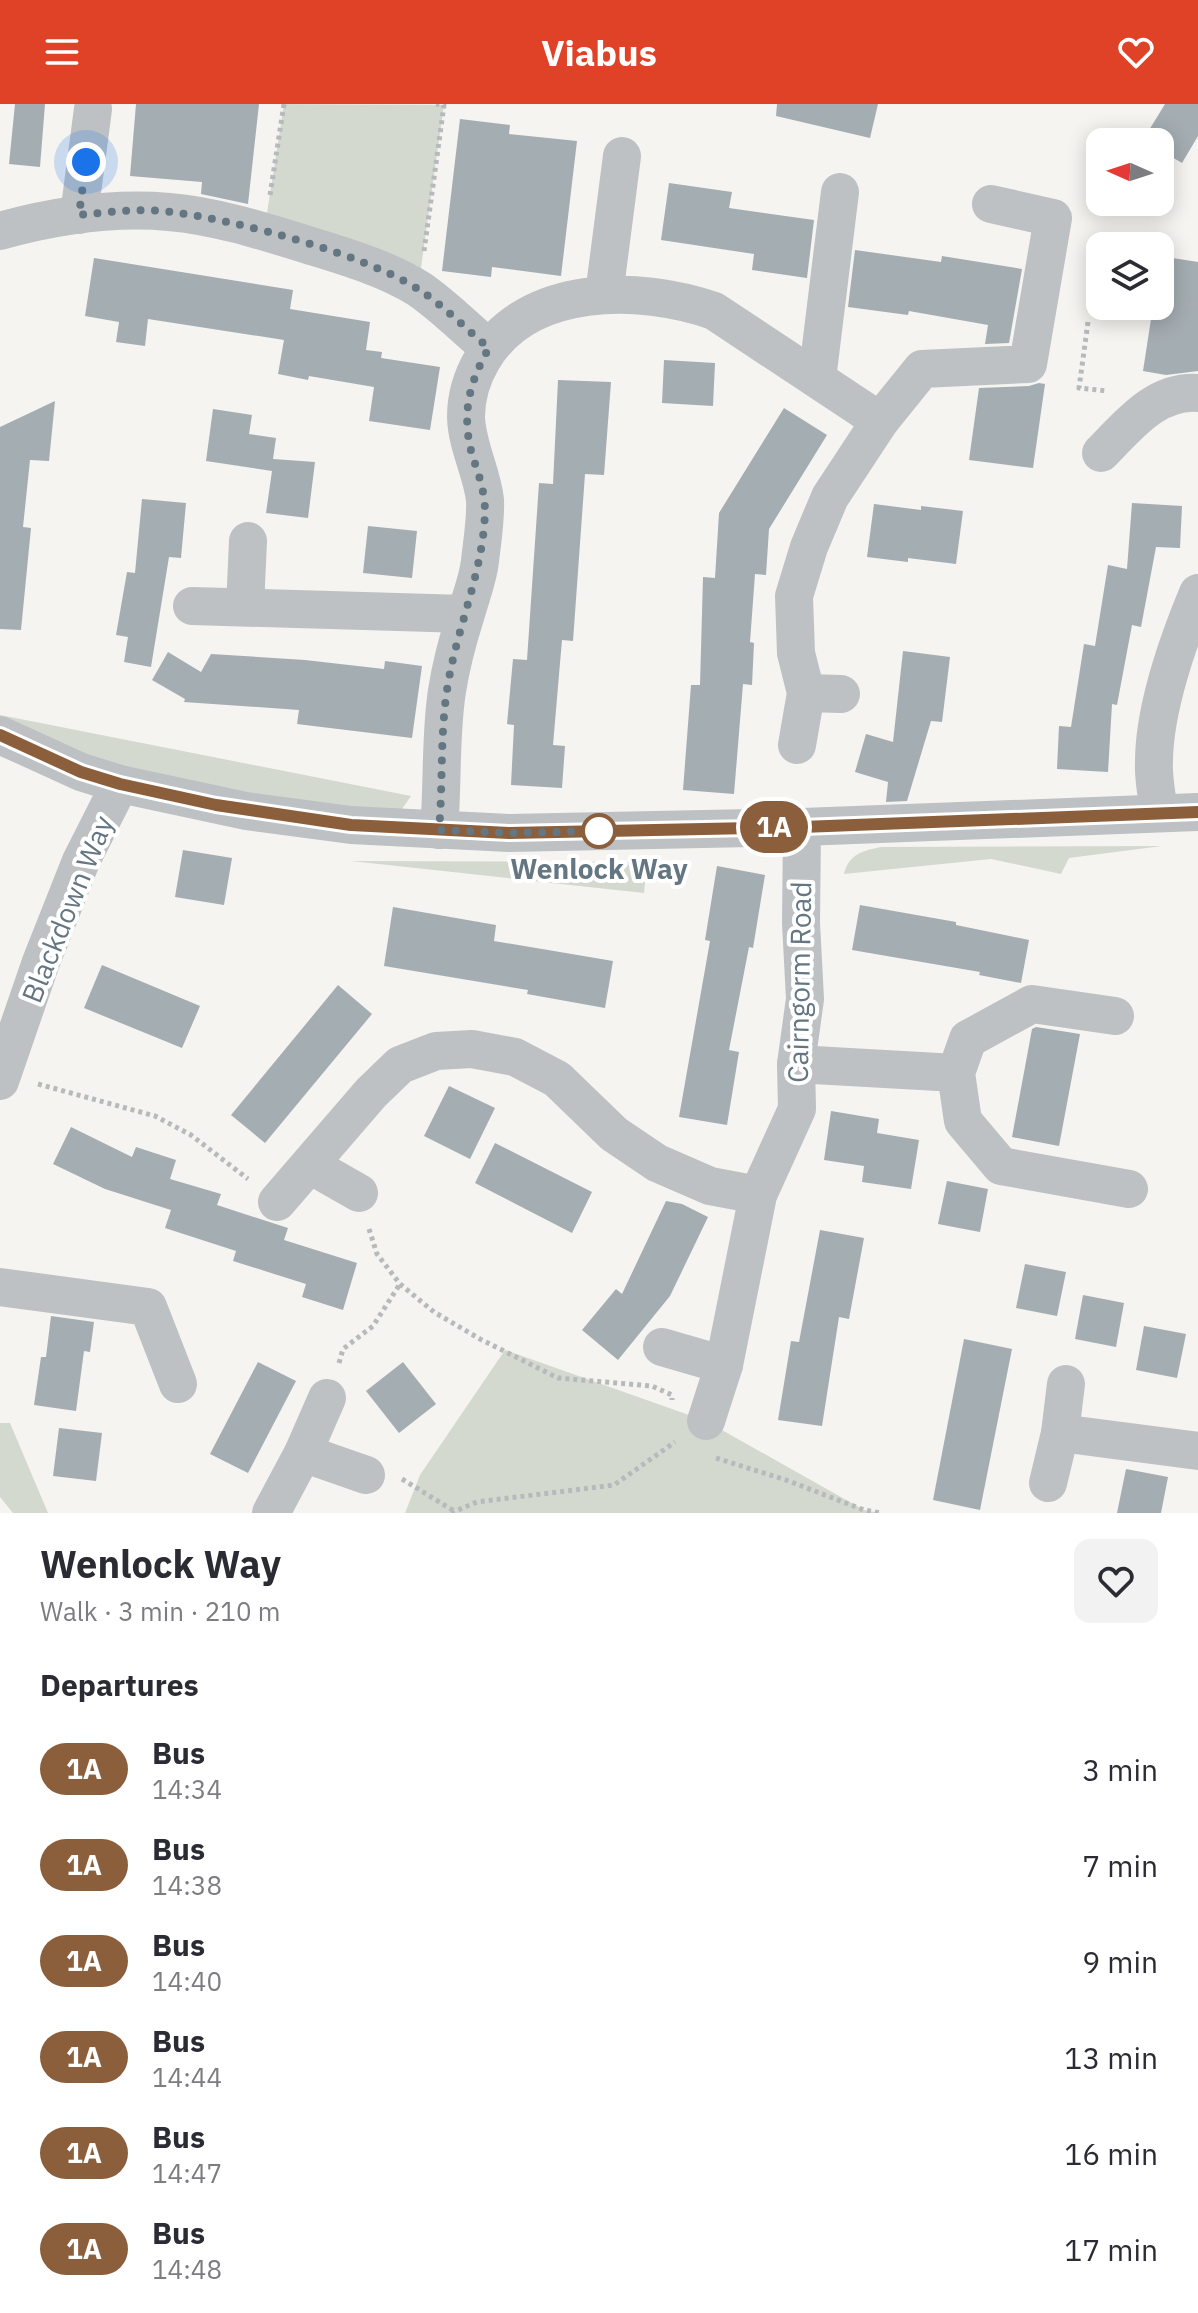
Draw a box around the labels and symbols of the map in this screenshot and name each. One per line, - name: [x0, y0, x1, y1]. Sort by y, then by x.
- north arrow: [1086, 128, 1174, 216]
- your location: [66, 142, 106, 182]
- line badge: 1A: [738, 801, 810, 853]
- street label: Blackdown Way: [13, 810, 121, 1008]
- marker: Wenlock Way: [582, 814, 616, 848]
- place label: Wenlock Way: [510, 850, 688, 887]
- street label: Cairngorm Road: [779, 881, 819, 1083]

